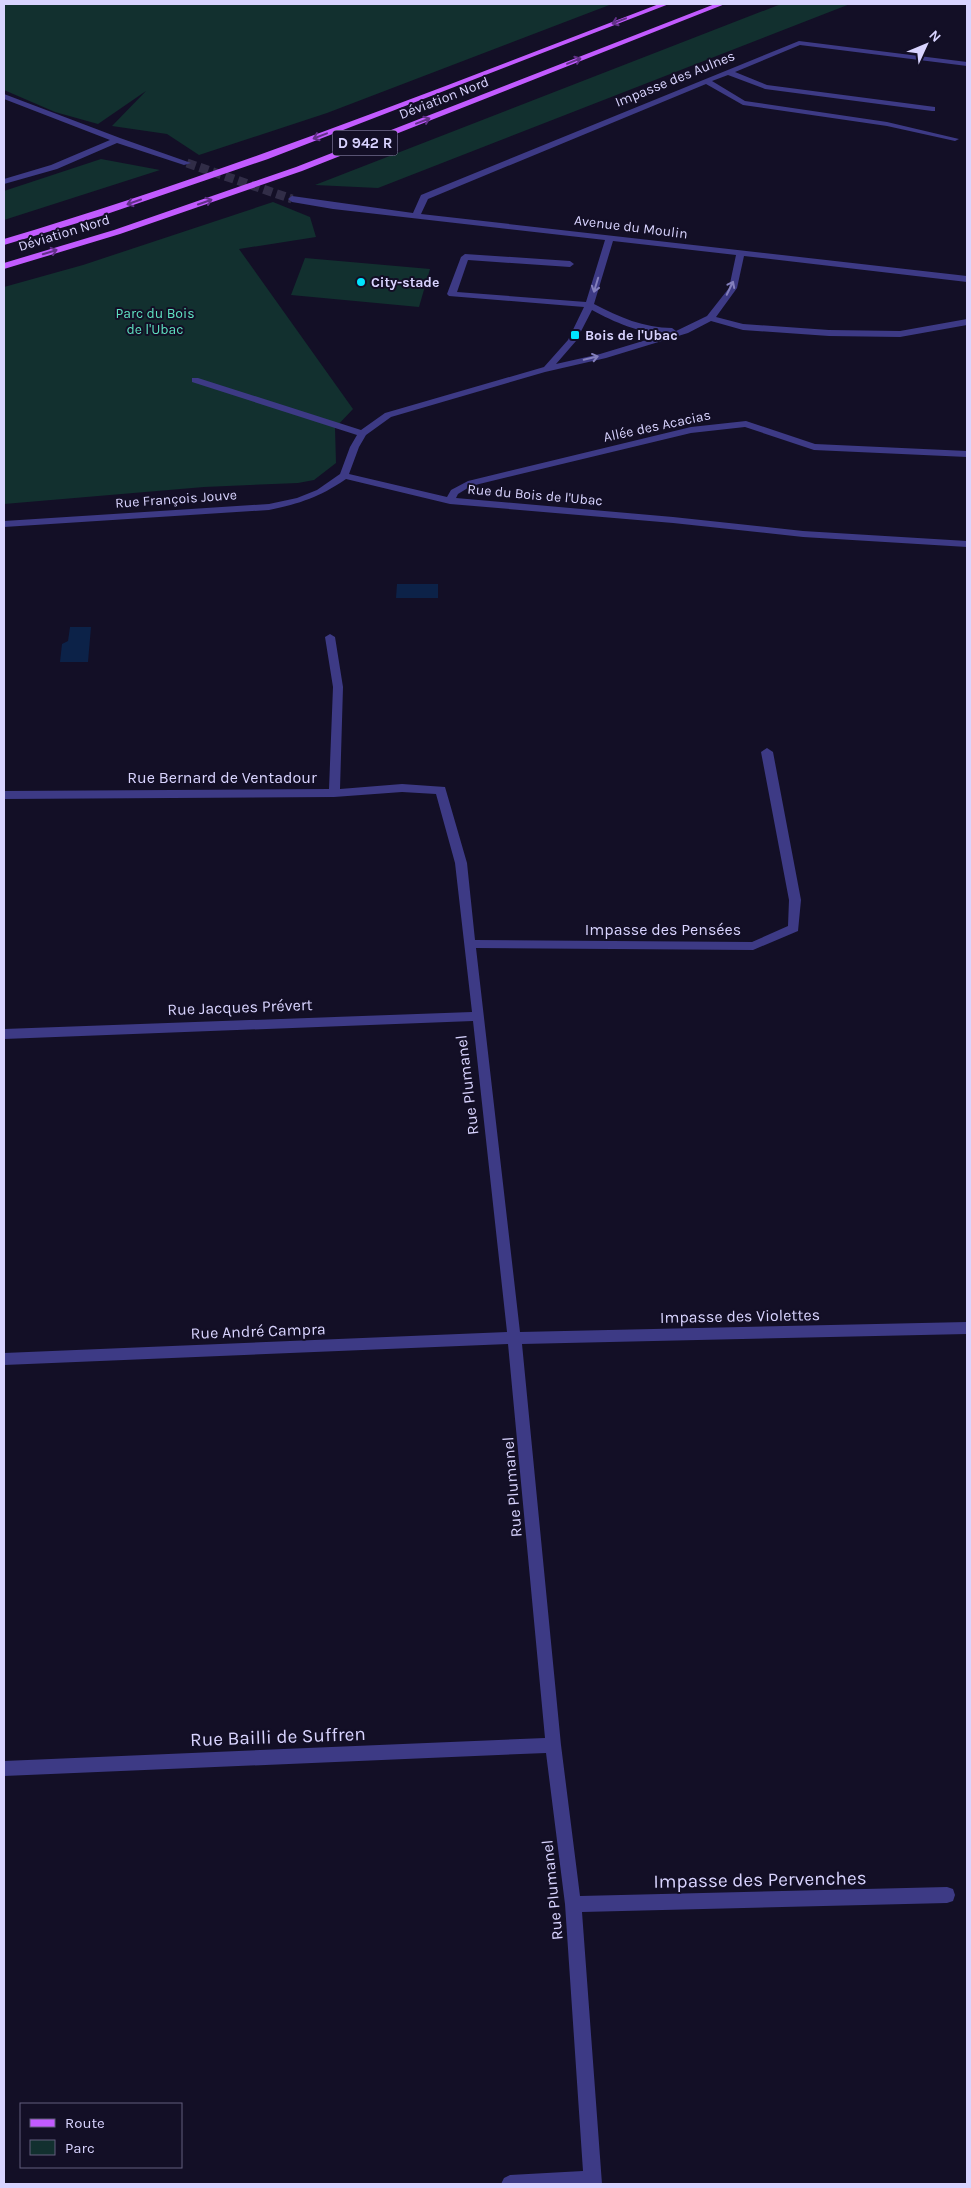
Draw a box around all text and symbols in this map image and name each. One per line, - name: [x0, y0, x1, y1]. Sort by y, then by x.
- one-way arrow: [612, 17, 627, 26]
- north arrow: [901, 20, 951, 70]
- text: N: [925, 27, 945, 46]
- street label: Impasse des Aulnes: [613, 47, 737, 111]
- one-way arrow: [566, 56, 581, 66]
- street label: Déviation Nord: [397, 73, 491, 123]
- one-way arrow: [415, 116, 430, 125]
- road number: D 942 R: [332, 130, 398, 156]
- one-way arrow: [313, 132, 328, 141]
- one-way arrow: [197, 196, 213, 206]
- one-way arrow: [126, 197, 142, 207]
- street label: Déviation Nord: [16, 211, 112, 255]
- street label: Avenue du Moulin: [573, 212, 689, 242]
- one-way arrow: [42, 246, 58, 256]
- place label: City-stade: [371, 274, 439, 291]
- marker: City-stade: [355, 276, 367, 288]
- one-way arrow: [590, 277, 600, 293]
- one-way arrow: [726, 281, 736, 296]
- park label: Parc du Bois de l'Ubac: [115, 305, 195, 338]
- place label: Bois de l'Ubac: [585, 327, 678, 344]
- marker: Bois de l'Ubac: [569, 329, 581, 341]
- one-way arrow: [582, 353, 598, 362]
- street label: Allée des Acacias: [602, 406, 712, 446]
- street label: Rue du Bois de l'Ubac: [467, 481, 603, 509]
- street label: Rue François Jouve: [115, 486, 237, 512]
- street label: Rue Bernard de Ventadour: [127, 768, 317, 787]
- street label: Impasse des Pensées: [585, 920, 741, 939]
- street label: Rue Jacques Prévert: [167, 995, 313, 1019]
- street label: Rue Plumanel: [451, 1034, 483, 1136]
- street label: Impasse des Violettes: [660, 1305, 820, 1327]
- street label: Rue André Campra: [190, 1319, 326, 1343]
- street label: Rue Plumanel: [498, 1436, 526, 1538]
- street label: Rue Bailli de Suffren: [190, 1723, 366, 1751]
- street label: Rue Plumanel: [537, 1839, 567, 1941]
- street label: Impasse des Pervenches: [653, 1867, 867, 1893]
- legend: [20, 2103, 182, 2168]
- text: Route: [65, 2114, 105, 2132]
- text: Parc: [65, 2139, 95, 2157]

